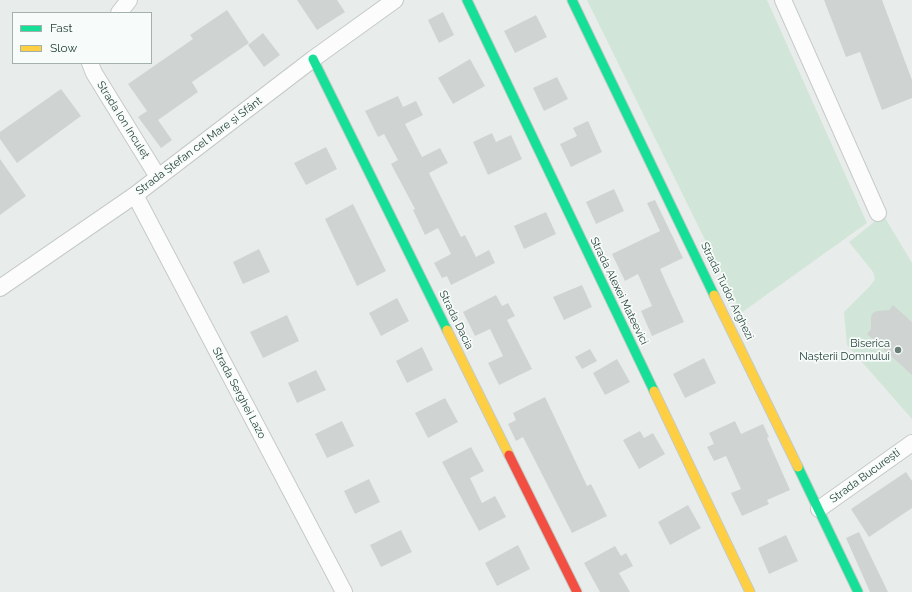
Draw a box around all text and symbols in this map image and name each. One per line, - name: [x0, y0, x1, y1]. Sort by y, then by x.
- legend: [12, 12, 152, 64]
- text: Fast: [50, 21, 73, 35]
- text: Slow: [50, 41, 77, 55]
- street label: Strada Ion Inculeț: [94, 79, 152, 161]
- street label: Strada Ștefan cel Mare și Sfânt: [133, 94, 265, 198]
- street label: Strada Alexei Mateevici: [587, 235, 651, 347]
- street label: Strada Tudor Arghezi: [698, 240, 756, 342]
- street label: Strada Dacia: [436, 288, 476, 352]
- place label: Biserica Nașterii Domnului: [799, 337, 890, 363]
- street label: Strada Serghei Lazo: [209, 345, 269, 441]
- marker: Biserica Nașterii Domnului: [893, 345, 903, 355]
- street label: Strada București: [827, 446, 903, 506]

